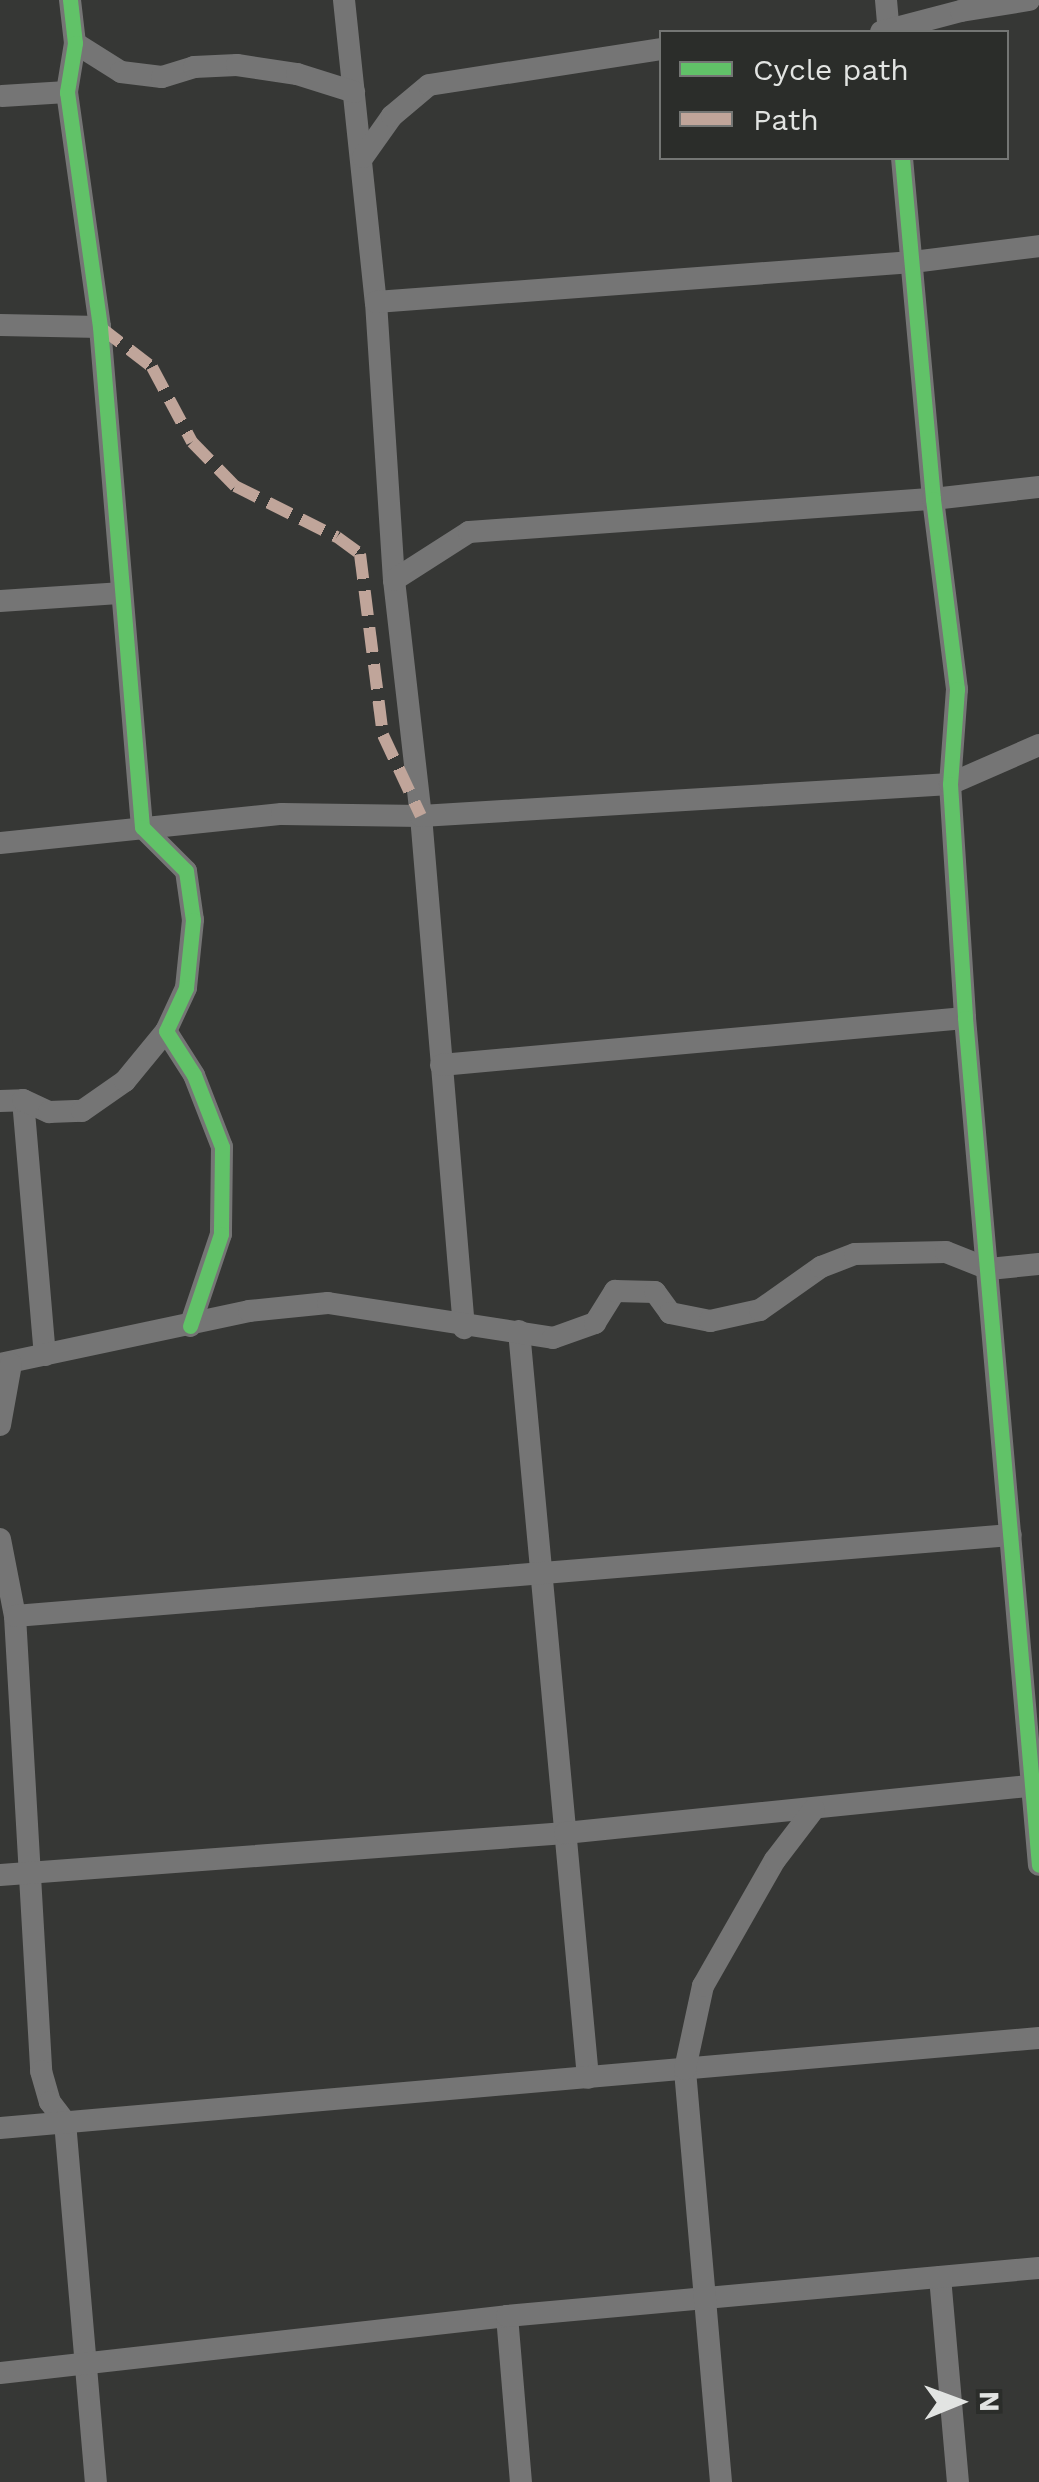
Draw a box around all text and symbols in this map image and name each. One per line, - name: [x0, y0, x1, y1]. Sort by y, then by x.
- legend: [659, 30, 1009, 160]
- text: Cycle path: [753, 52, 909, 87]
- text: Path: [753, 102, 819, 137]
- north arrow: [909, 2352, 1009, 2452]
- text: N: [973, 2391, 1006, 2412]

